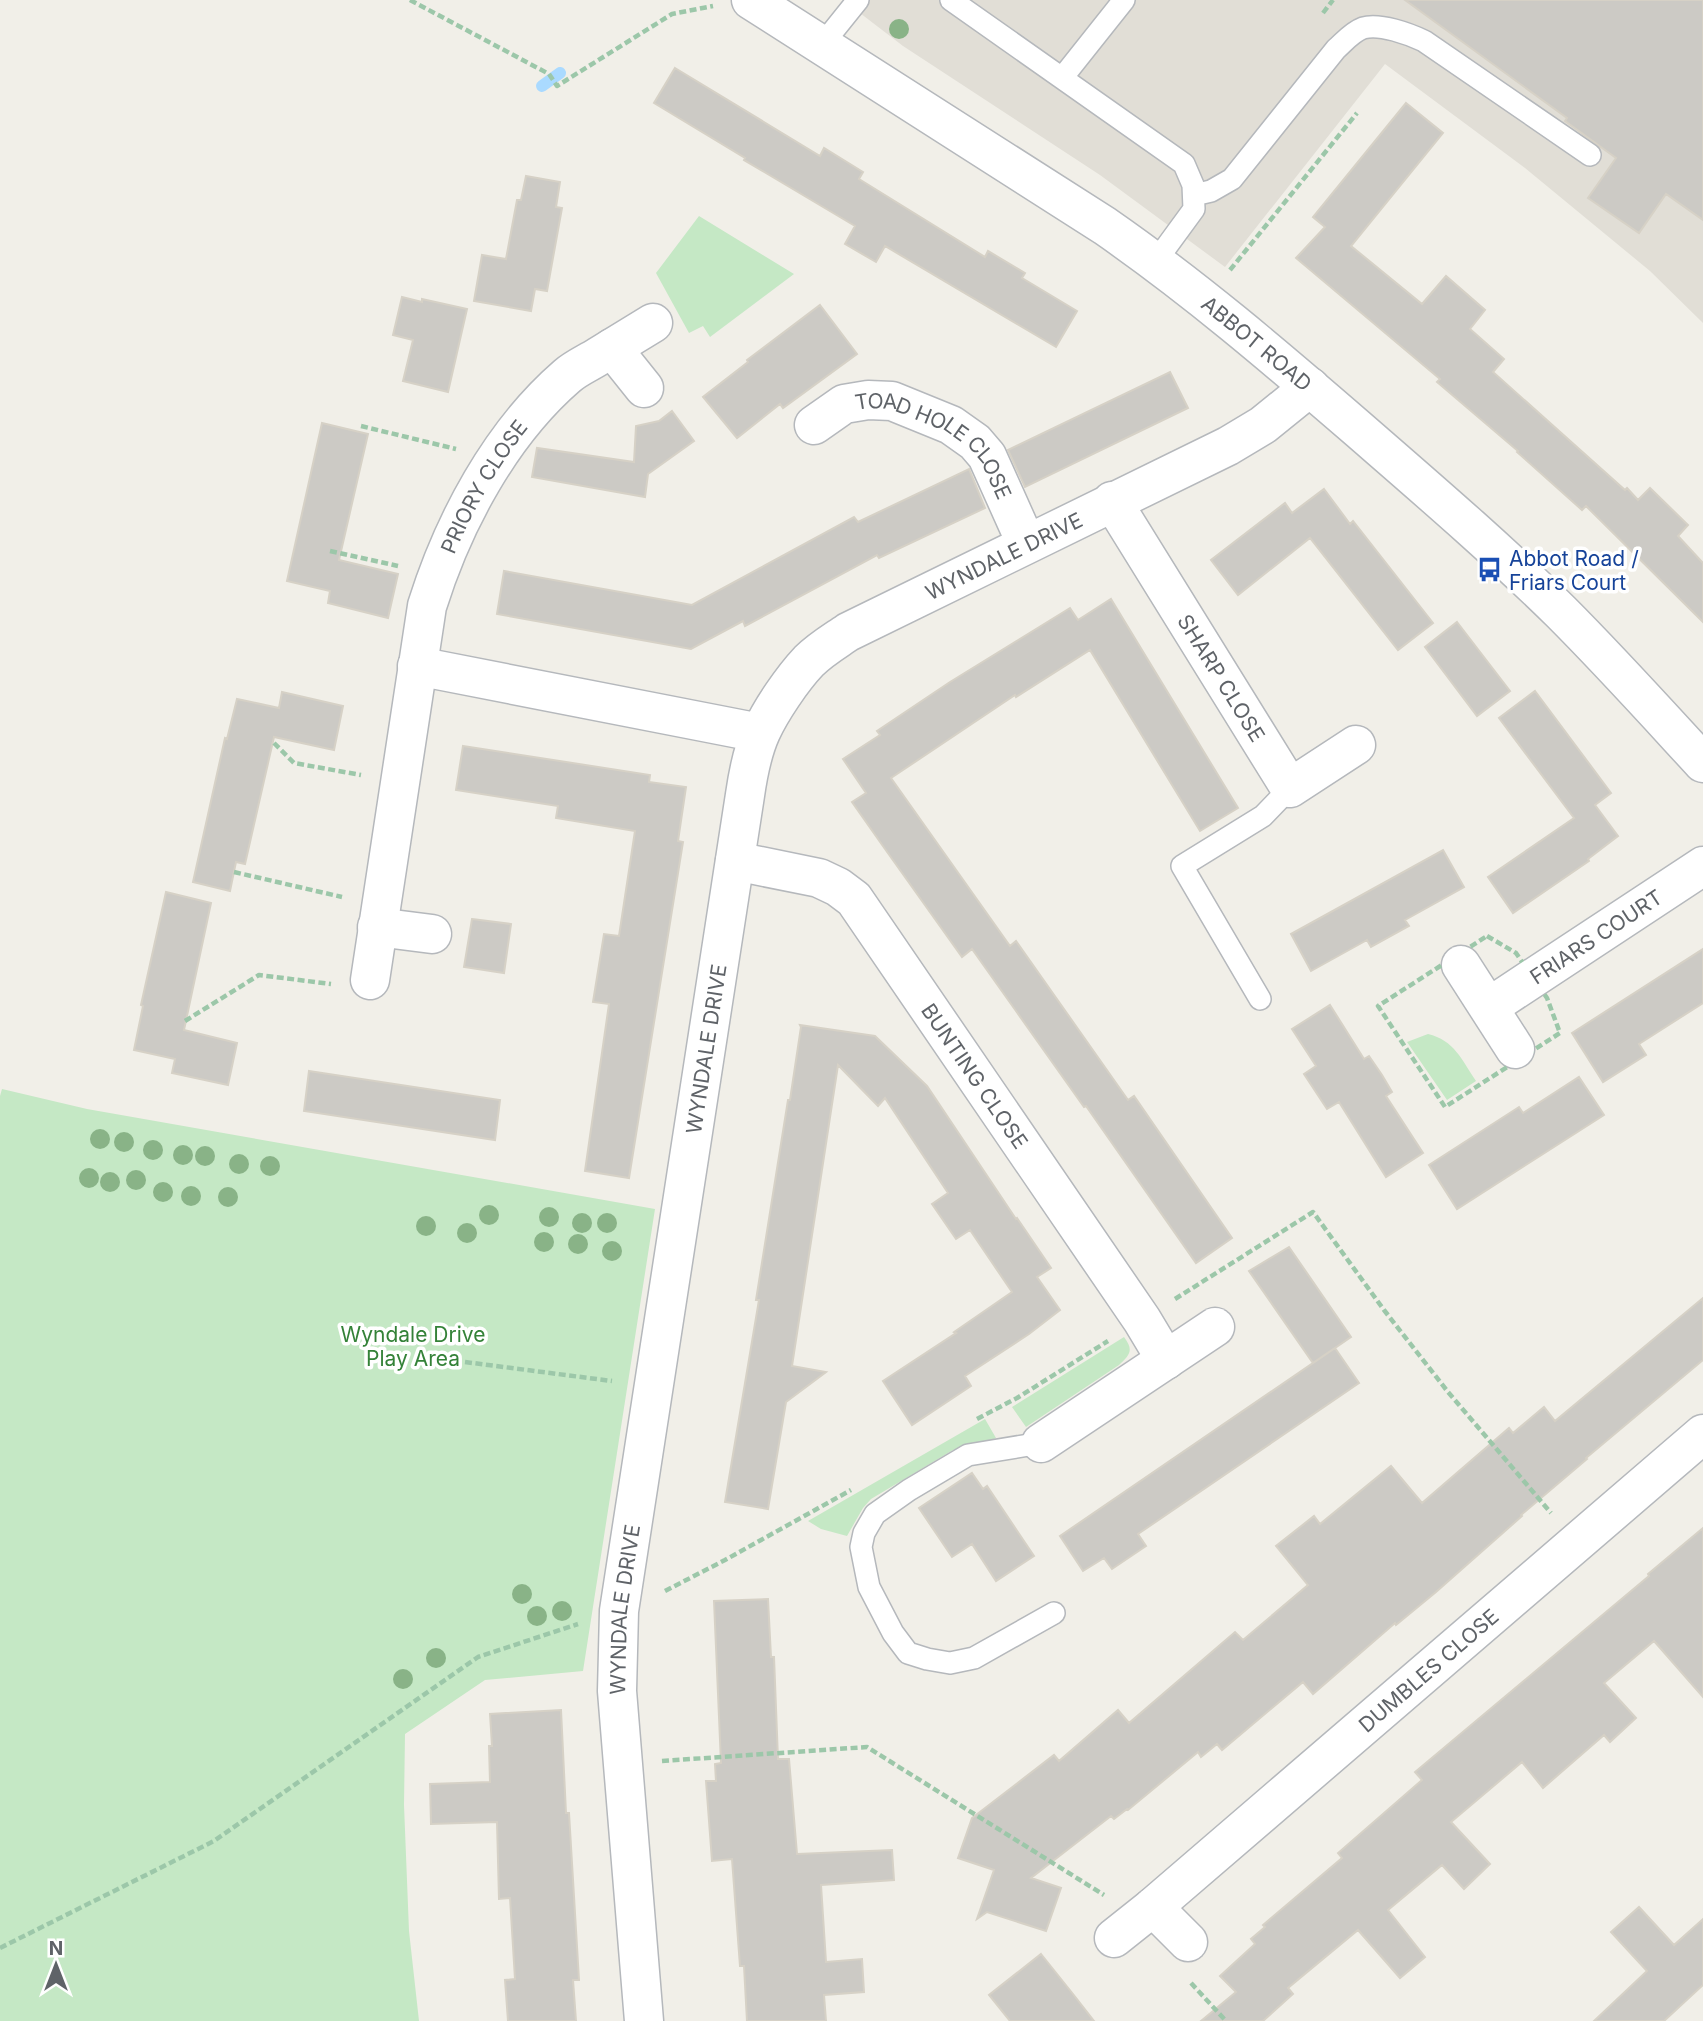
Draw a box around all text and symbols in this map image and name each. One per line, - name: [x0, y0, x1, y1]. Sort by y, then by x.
- street label: ABBOT ROAD: [1197, 290, 1317, 396]
- street label: TOAD HOLE CLOSE: [853, 387, 1017, 503]
- street label: PRIORY CLOSE: [435, 415, 532, 557]
- street label: WYNDALE DRIVE: [921, 507, 1086, 605]
- place label: Abbot Road / Friars Court: [1509, 546, 1639, 595]
- bus stop icon: Abbot Road / Friars Court: [1475, 556, 1503, 584]
- street label: SHARP CLOSE: [1173, 609, 1271, 746]
- street label: FRIARS COURT: [1525, 884, 1667, 989]
- street label: WYNDALE DRIVE: [680, 962, 731, 1135]
- street label: BUNTING CLOSE: [916, 998, 1033, 1153]
- park label: Wyndale Drive Play Area: [341, 1322, 485, 1371]
- street label: WYNDALE DRIVE: [604, 1522, 645, 1695]
- street label: DUMBLES CLOSE: [1353, 1603, 1503, 1737]
- north arrow: [21, 1930, 91, 2000]
- text: N: [49, 1937, 63, 1960]

